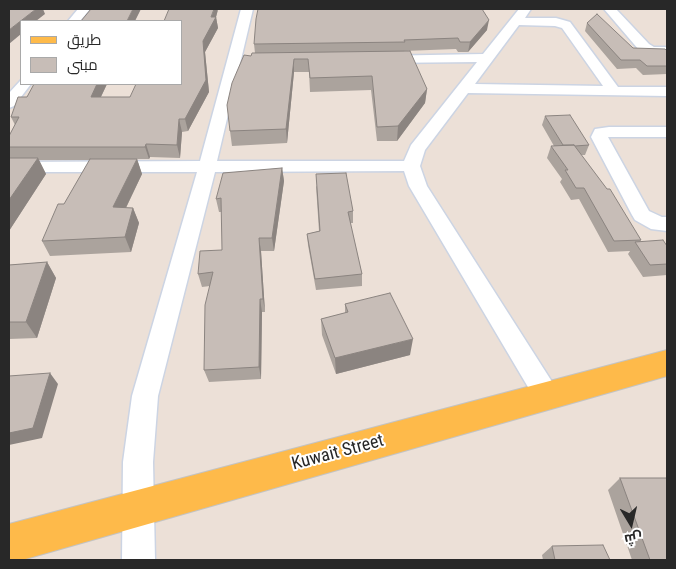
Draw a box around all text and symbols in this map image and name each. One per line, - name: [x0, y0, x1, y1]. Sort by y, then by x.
- legend: [20, 20, 182, 85]
- text: طريق: [67, 31, 101, 49]
- text: مبنى: [67, 56, 98, 74]
- street label: Kuwait Street: [290, 430, 386, 476]
- north arrow: [606, 499, 656, 549]
- text: ش: [623, 530, 643, 548]

